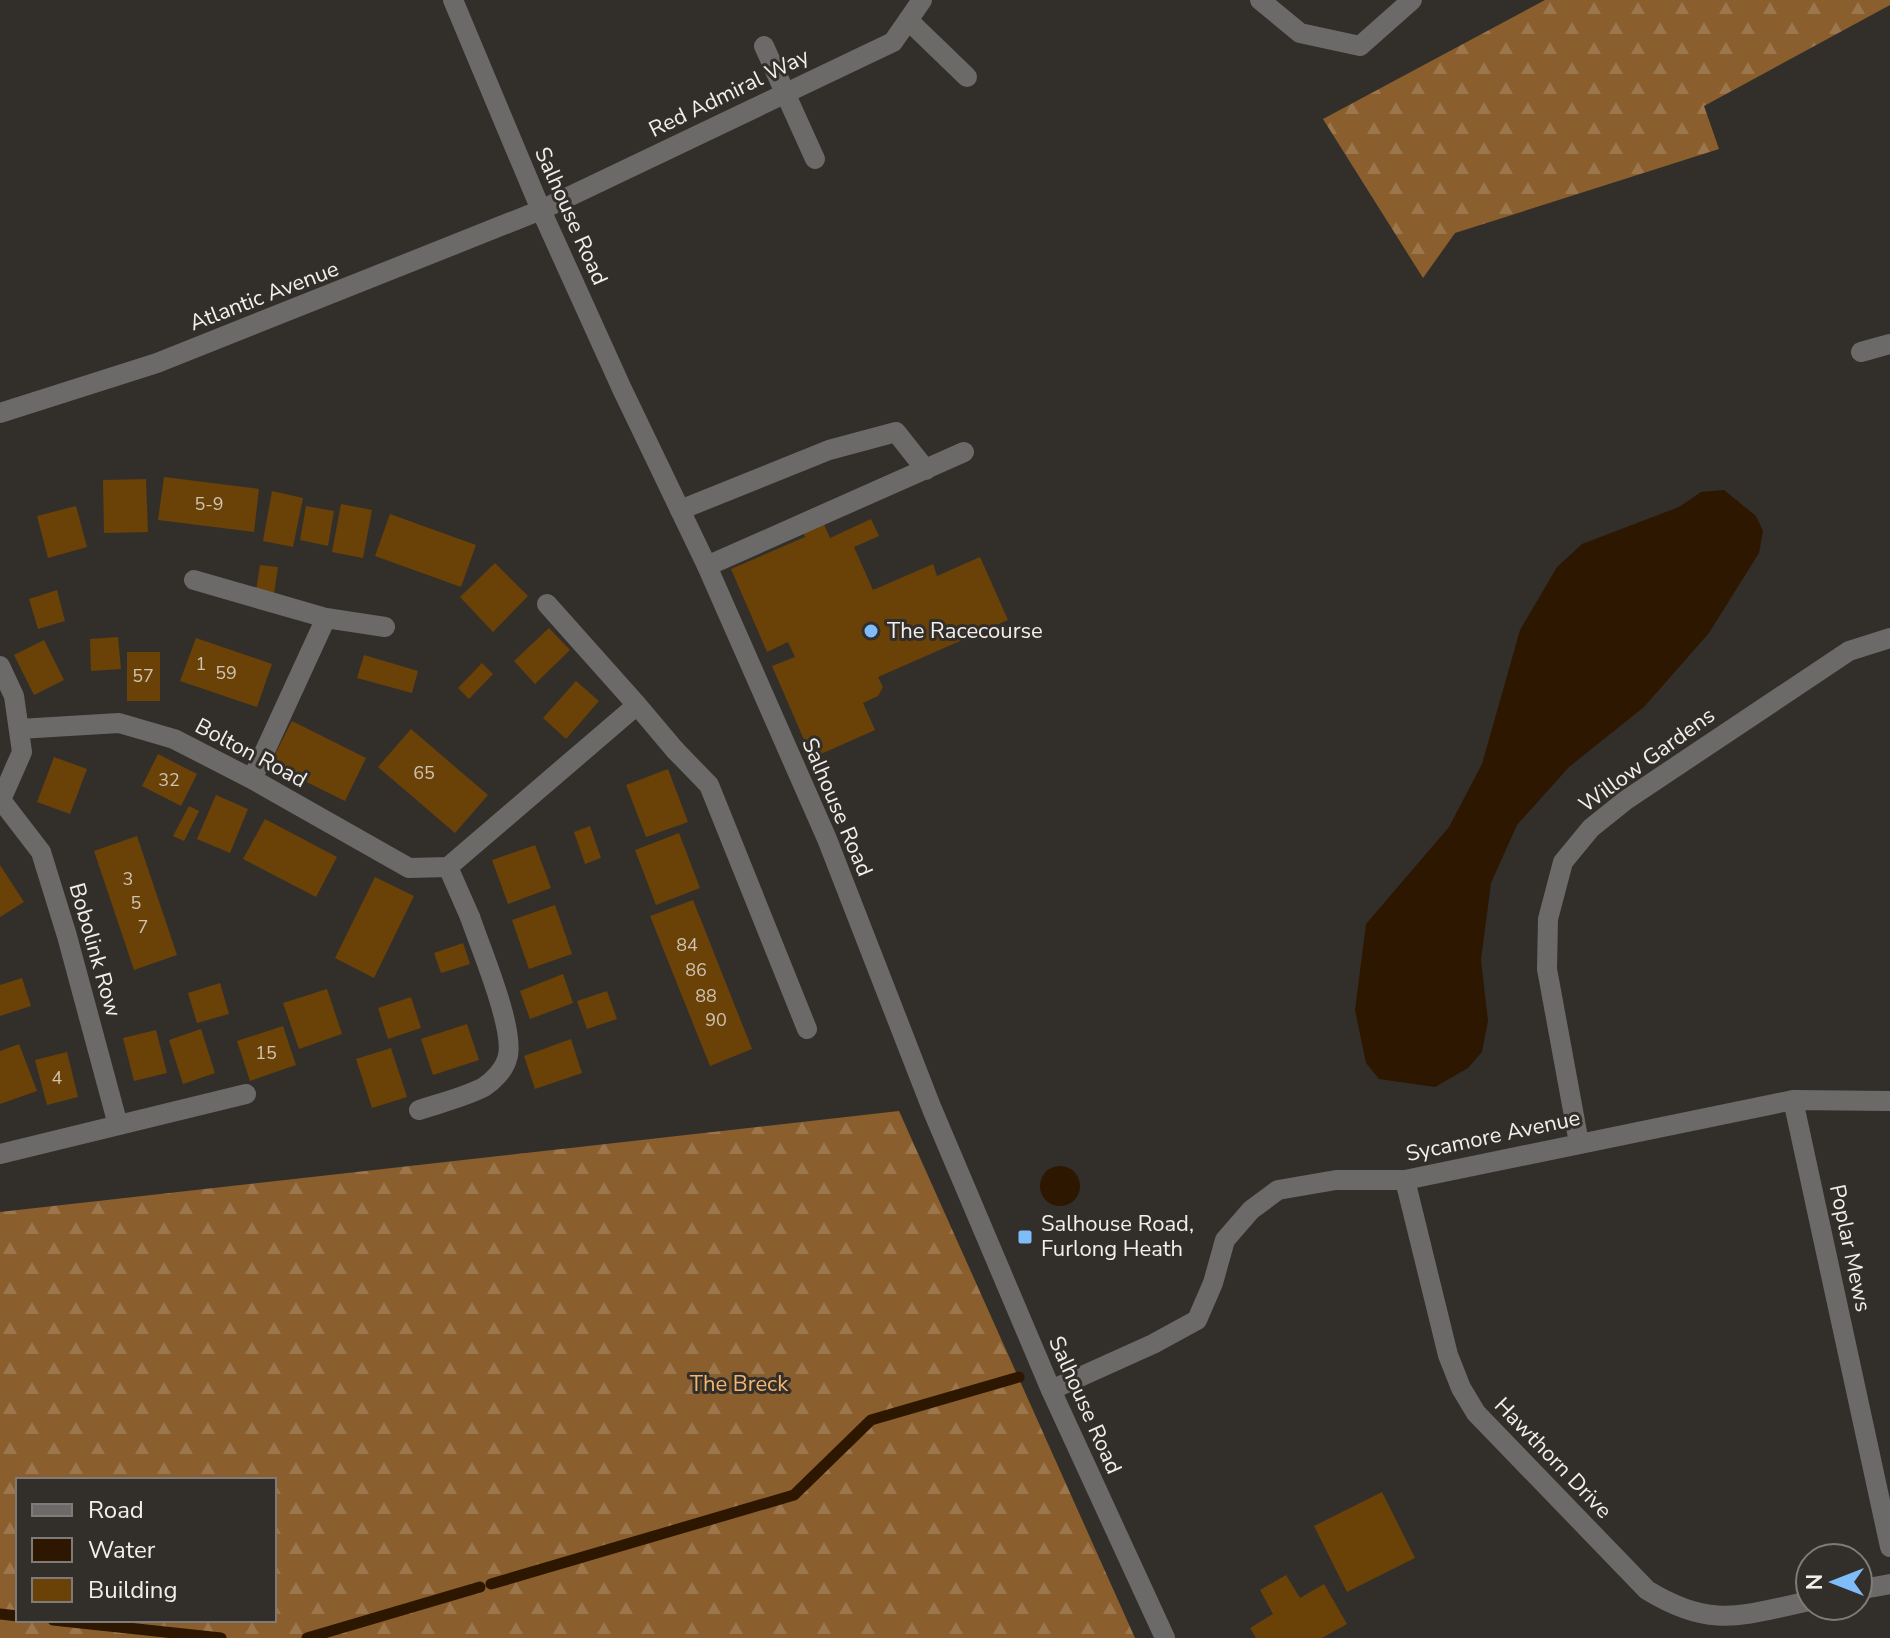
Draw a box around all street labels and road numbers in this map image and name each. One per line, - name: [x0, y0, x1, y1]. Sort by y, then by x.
- street label: Red Admiral Way: [644, 41, 815, 145]
- street label: Salhouse Road: [527, 142, 615, 290]
- street label: Atlantic Avenue: [185, 254, 343, 338]
- street label: Willow Gardens: [1573, 700, 1721, 820]
- street label: Bolton Road: [190, 711, 312, 795]
- street label: Salhouse Road: [794, 733, 880, 881]
- street label: Bobolink Row: [62, 880, 128, 1020]
- street label: Sycamore Avenue: [1403, 1103, 1583, 1169]
- street label: Poplar Mews: [1822, 1182, 1878, 1314]
- street label: Salhouse Road: [1041, 1331, 1129, 1479]
- street label: Hawthorn Drive: [1487, 1391, 1619, 1525]

